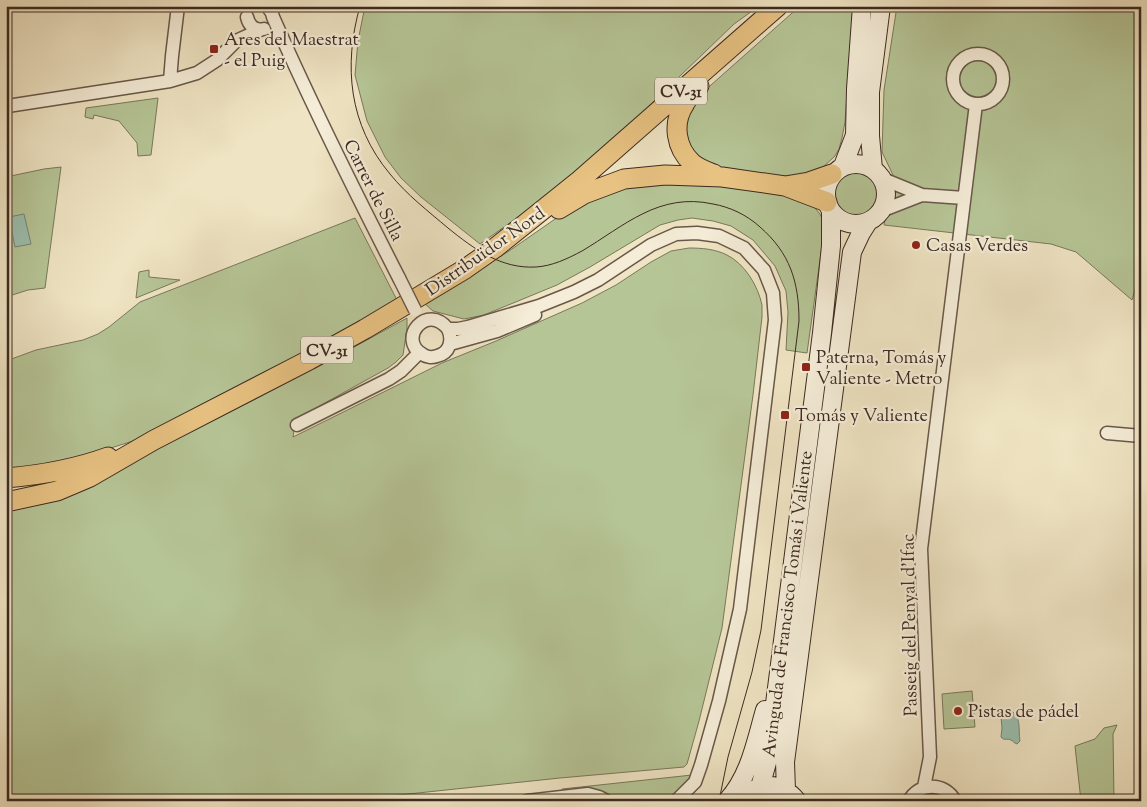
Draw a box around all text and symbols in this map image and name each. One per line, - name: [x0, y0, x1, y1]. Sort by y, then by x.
- place label: Ares del Maestrat - el Puig: [224, 28, 359, 75]
- marker: Ares del Maestrat - el Puig: [208, 43, 220, 55]
- road number: CV-31: [655, 78, 707, 104]
- street label: Carrer de Silla: [335, 135, 409, 246]
- street label: Distribuïdor Nord: [421, 202, 551, 304]
- place label: Casas Verdes: [926, 234, 1028, 260]
- marker: Casas Verdes: [910, 239, 922, 251]
- road number: CV-31: [301, 336, 353, 364]
- place label: Paterna, Tomás y Valiente - Metro: [816, 346, 947, 393]
- marker: Paterna, Tomás y Valiente - Metro: [800, 361, 812, 373]
- place label: Tomás y Valiente: [795, 404, 928, 430]
- marker: Tomás y Valiente: [779, 409, 791, 421]
- street label: Avinguda de Francisco Tomás i Valiente: [757, 449, 821, 759]
- street label: Passeig del Penyal d'Ifac: [896, 533, 926, 716]
- place label: Pistas de pádel: [968, 700, 1079, 726]
- marker: Pistas de pádel: [952, 705, 964, 717]

